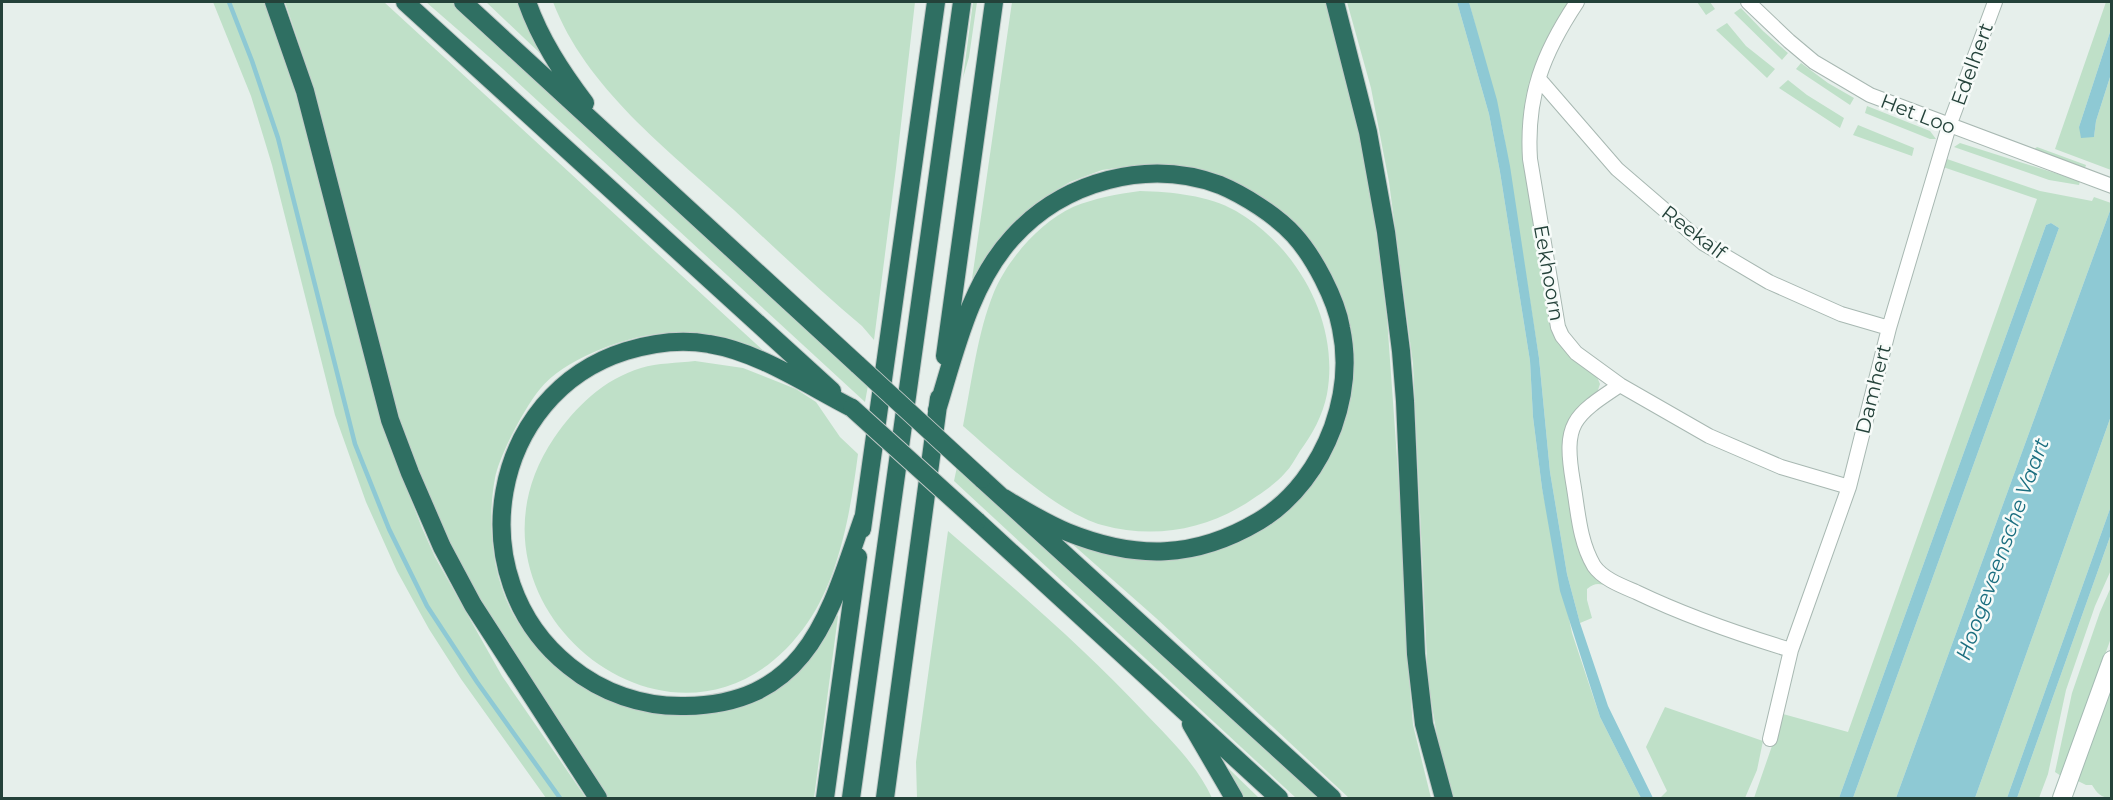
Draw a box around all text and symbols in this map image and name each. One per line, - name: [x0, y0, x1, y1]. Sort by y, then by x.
- street label: Edelhert: [1946, 19, 1998, 109]
- street label: Het Loo: [1877, 89, 1959, 139]
- street label: Reekalf: [1657, 200, 1732, 265]
- street label: Eekhoorn: [1529, 223, 1569, 323]
- street label: Damhert: [1850, 342, 1896, 436]
- water label: Hoogeveensche Vaart: [1950, 434, 2054, 663]

